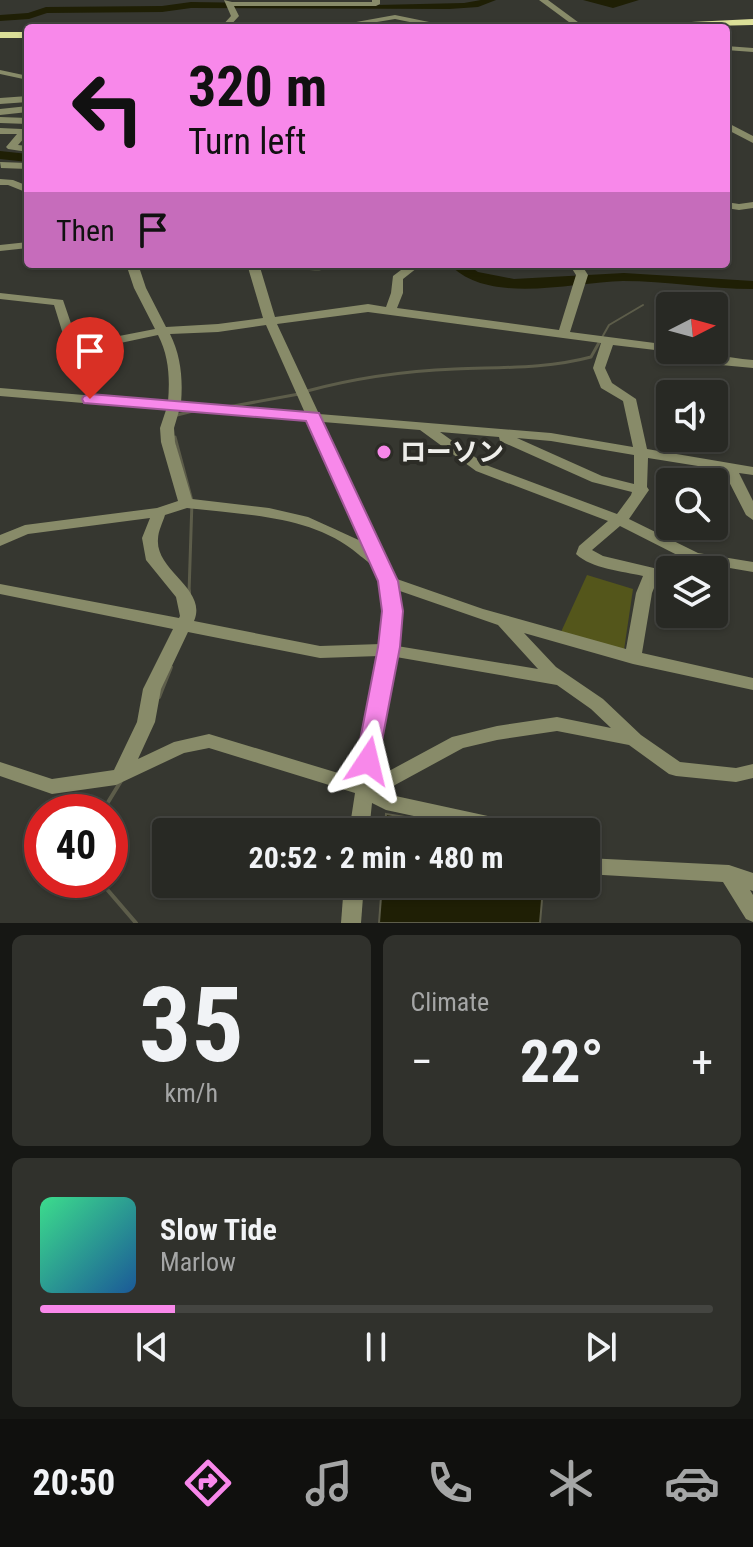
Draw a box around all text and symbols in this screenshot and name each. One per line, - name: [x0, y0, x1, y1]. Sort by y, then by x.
- text: 320 m: [188, 54, 327, 120]
- icon: left: [56, 56, 160, 160]
- text: Turn left: [188, 121, 306, 163]
- icon: arrive: [131, 208, 175, 252]
- text: Then: [56, 213, 115, 248]
- north arrow: [656, 292, 728, 364]
- map controls: [656, 292, 728, 628]
- pin: [56, 317, 124, 399]
- icon: arrive: [68, 329, 112, 373]
- button: sound: [656, 380, 728, 452]
- place label: ローソン: [400, 437, 504, 467]
- marker: ローソン: [375, 443, 393, 461]
- button: search: [656, 468, 728, 540]
- button: layers: [656, 556, 728, 628]
- position arrow: [326, 719, 410, 803]
- speed limit sign: 40: [24, 794, 128, 898]
- text: 20:52 · 2 min · 480 m: [249, 840, 503, 875]
- text: 35: [139, 965, 244, 1086]
- text: Climate: [411, 987, 489, 1017]
- text: 22°: [520, 1026, 604, 1097]
- text: −: [411, 1036, 433, 1088]
- text: +: [691, 1036, 713, 1088]
- text: km/h: [165, 1078, 218, 1108]
- text: Slow Tide: [160, 1212, 277, 1247]
- text: Marlow: [160, 1247, 236, 1277]
- icon: previous: [130, 1325, 174, 1369]
- icon: pause: [354, 1325, 398, 1369]
- icon: next: [579, 1325, 623, 1369]
- icon: directions: [180, 1455, 236, 1511]
- icon: music: [301, 1455, 357, 1511]
- icon: phone: [422, 1455, 478, 1511]
- icon: climate: [543, 1455, 599, 1511]
- icon: car: [664, 1455, 720, 1511]
- text: 20:50: [33, 1462, 115, 1504]

